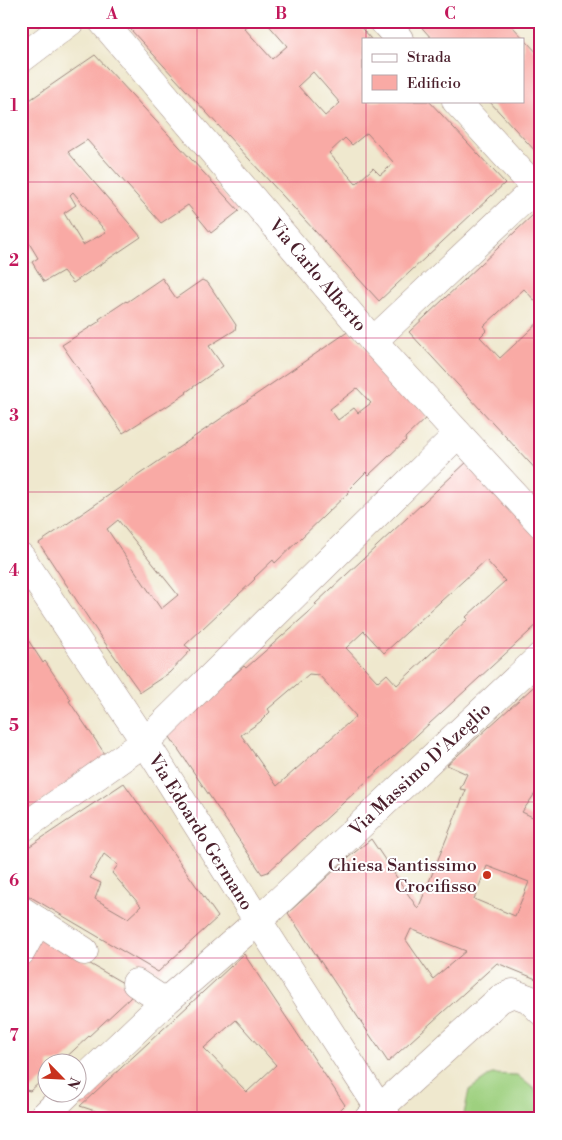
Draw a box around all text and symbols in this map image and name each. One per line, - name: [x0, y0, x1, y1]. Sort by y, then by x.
- text: A: [105, 4, 118, 24]
- text: B: [275, 4, 287, 24]
- text: C: [444, 4, 456, 24]
- legend: [362, 38, 524, 102]
- text: Strada: [407, 48, 451, 67]
- text: Edificio: [407, 74, 461, 93]
- text: 1: [10, 96, 18, 116]
- street label: Via Carlo Alberto: [263, 213, 372, 336]
- text: 2: [9, 251, 19, 271]
- text: 3: [9, 406, 19, 426]
- text: 4: [9, 561, 20, 581]
- street label: Via Massimo D'Azeglio: [344, 698, 496, 842]
- text: 5: [9, 716, 19, 736]
- street label: Via Edoardo Germano: [142, 749, 258, 915]
- place label: Chiesa Santissimo Crocifisso: [328, 854, 477, 898]
- marker: Chiesa Santissimo Crocifisso: [481, 869, 493, 881]
- text: 6: [9, 871, 19, 891]
- text: 7: [9, 1026, 19, 1046]
- north arrow: [38, 1052, 88, 1102]
- text: N: [62, 1074, 83, 1092]

